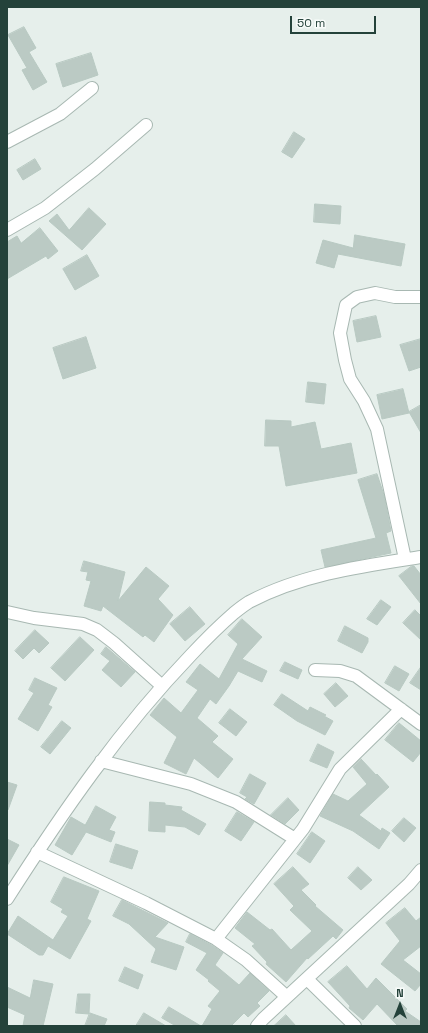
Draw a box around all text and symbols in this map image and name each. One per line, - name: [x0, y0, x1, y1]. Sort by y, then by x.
- scale bar: [292, 8, 378, 34]
- text: 50 m: [297, 15, 325, 31]
- north arrow: [380, 985, 420, 1025]
- text: N: [396, 986, 404, 1000]

